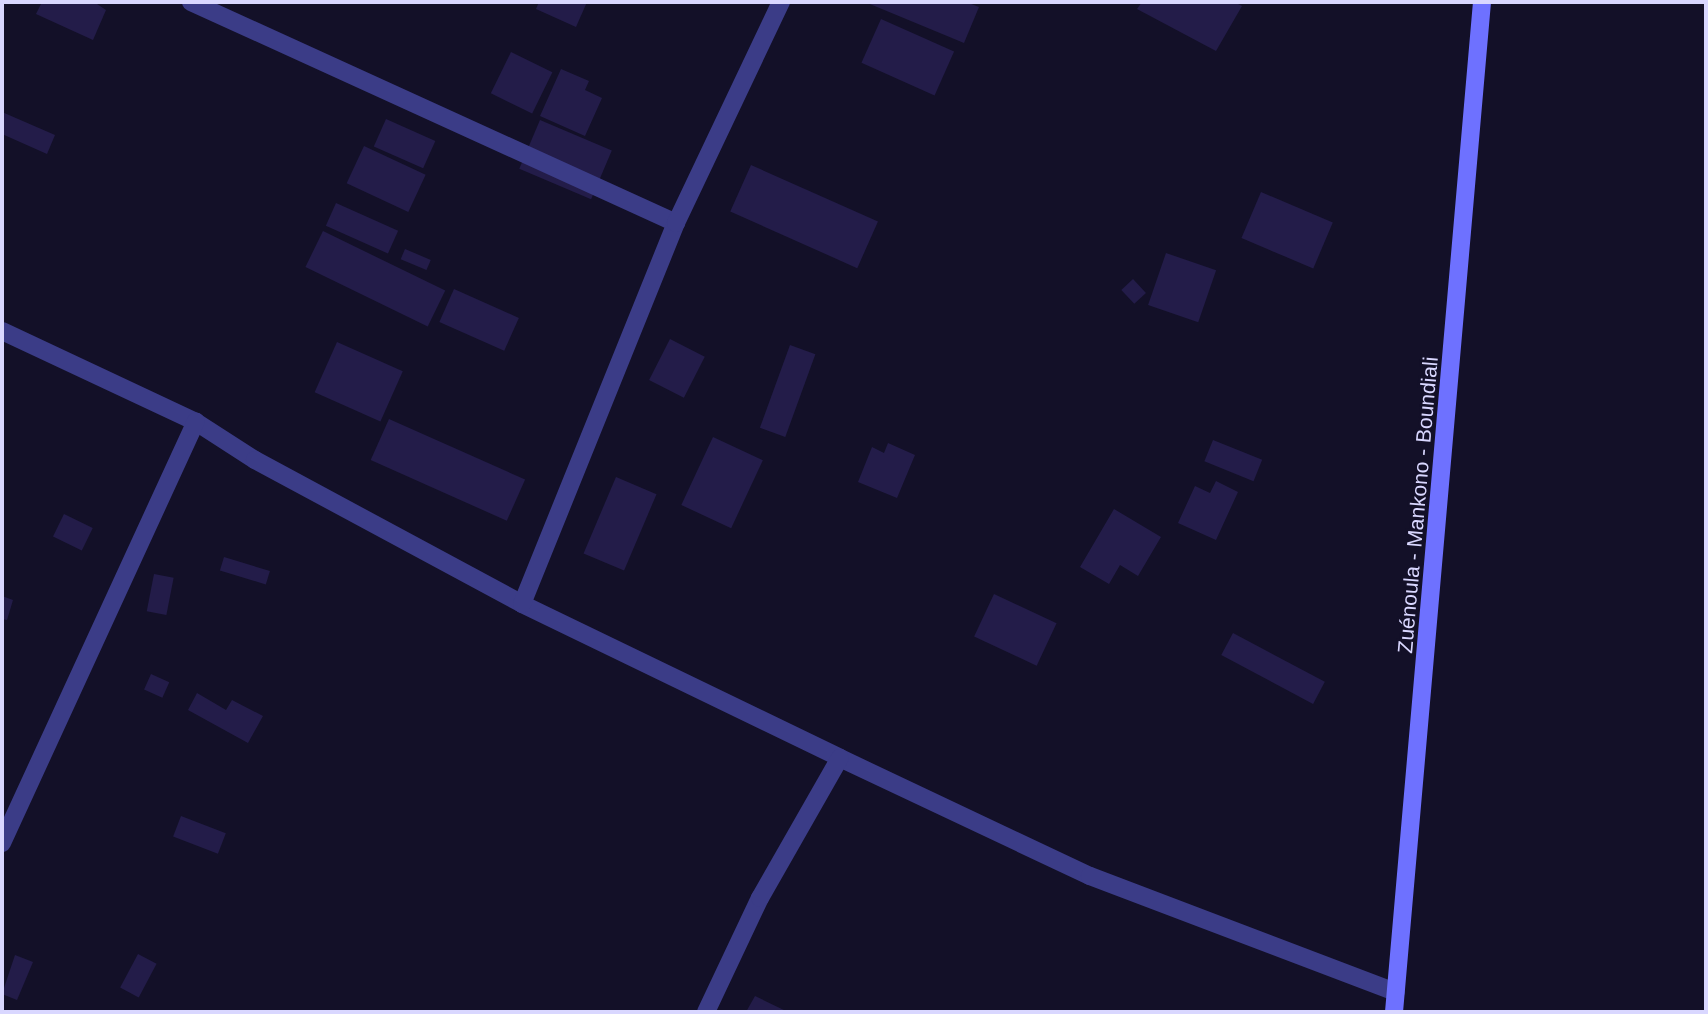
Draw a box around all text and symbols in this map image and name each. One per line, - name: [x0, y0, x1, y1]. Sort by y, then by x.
- street label: Zuénoula - Mankono - Boundiali: [1392, 356, 1444, 654]

